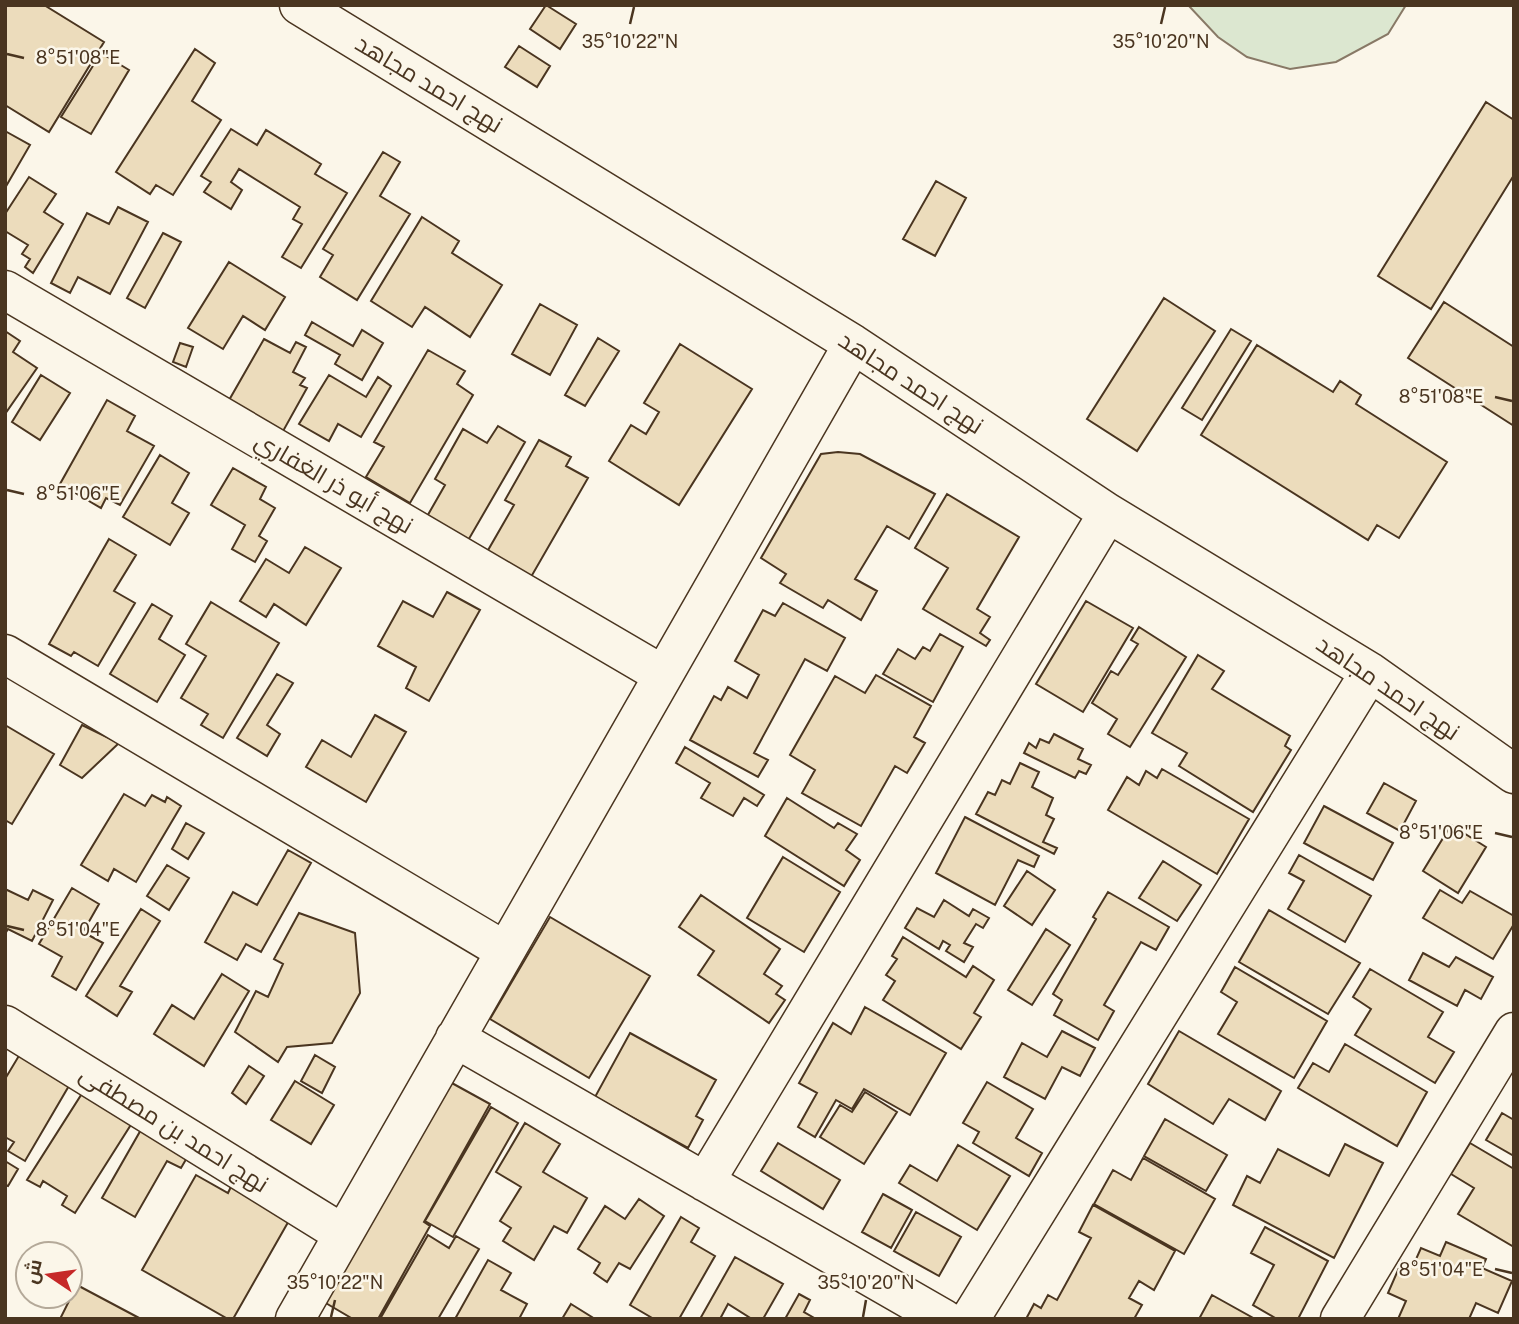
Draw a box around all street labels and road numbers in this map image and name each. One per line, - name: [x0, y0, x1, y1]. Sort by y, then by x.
- street label: نهج احمد مجاهد: [349, 28, 508, 141]
- street label: نهج احمد مجاهد: [832, 325, 989, 442]
- street label: نهج أبو ذر الغفاري: [248, 425, 419, 543]
- street label: نهج احمد مجاهد: [1310, 629, 1465, 748]
- street label: نهج احمد بن مصطفى: [73, 1059, 274, 1200]

